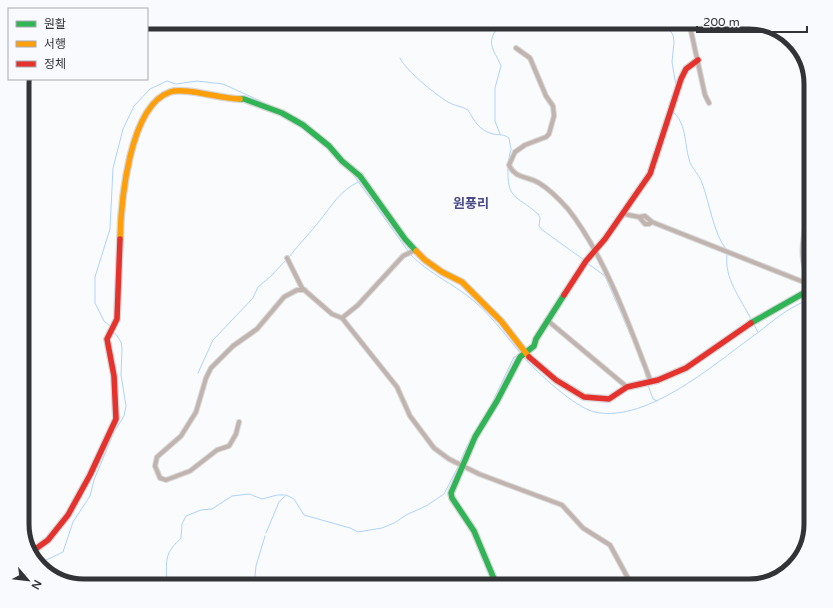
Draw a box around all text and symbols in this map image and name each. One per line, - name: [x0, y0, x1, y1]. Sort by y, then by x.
- legend: [8, 8, 148, 80]
- scale bar: [697, 8, 807, 34]
- text: 200 m: [703, 15, 740, 29]
- text: 원활: [44, 17, 66, 31]
- text: 서행: [44, 37, 66, 51]
- text: 정체: [44, 57, 66, 71]
- district label: 원풍리: [453, 196, 489, 212]
- north arrow: [8, 560, 48, 600]
- text: N: [29, 578, 44, 591]

